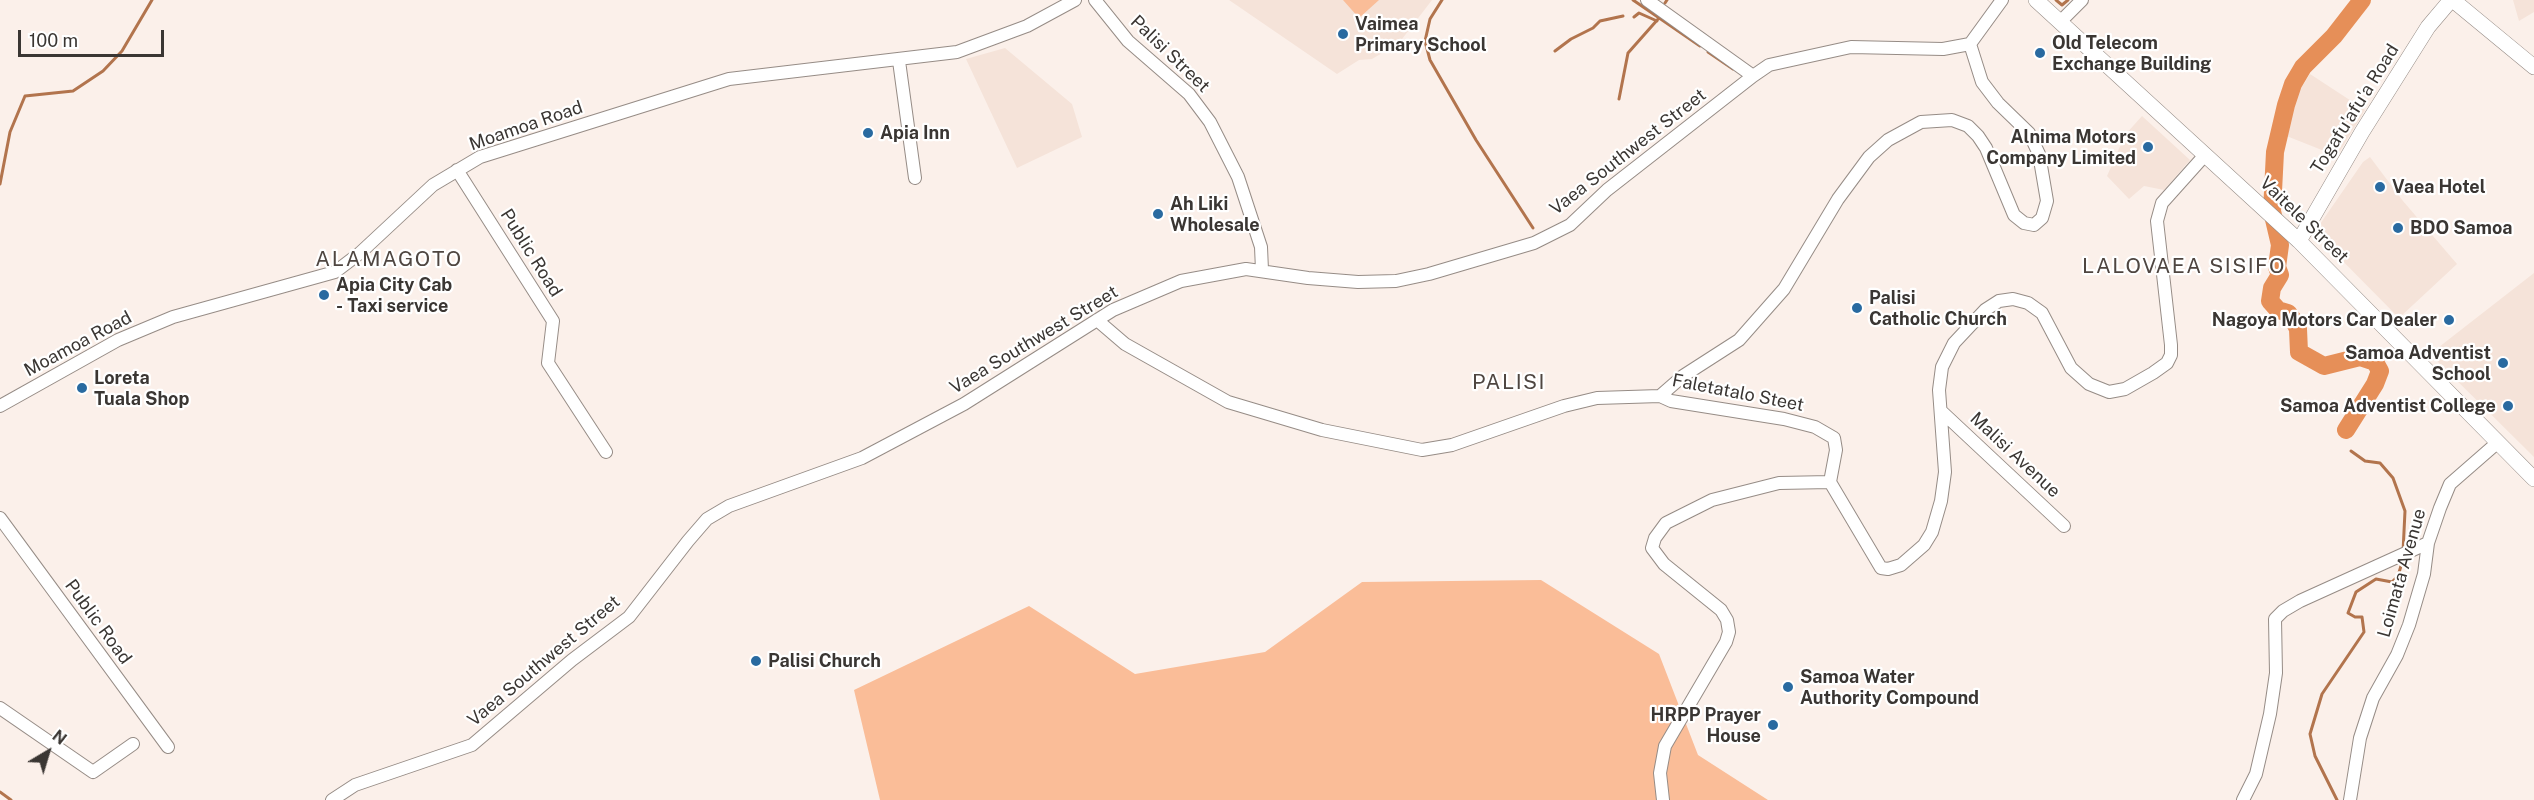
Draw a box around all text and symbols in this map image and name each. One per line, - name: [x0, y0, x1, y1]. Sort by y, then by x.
- street label: Palisi Street: [1126, 11, 1214, 97]
- place label: Vaimea Primary School: [1355, 13, 1487, 56]
- scale bar: [21, 18, 166, 56]
- marker: Vaimea Primary School: [1336, 27, 1350, 41]
- text: 100 m: [29, 30, 78, 51]
- place label: Old Telecom Exchange Building: [2052, 32, 2211, 74]
- street label: Togafu'afu'a Road: [2306, 40, 2404, 178]
- marker: Old Telecom Exchange Building: [2033, 46, 2047, 60]
- street label: Vaea Southwest Street: [1546, 84, 1710, 220]
- street label: Moamoa Road: [467, 97, 585, 155]
- place label: Apia Inn: [880, 122, 950, 144]
- marker: Apia Inn: [861, 126, 875, 140]
- place label: Alnima Motors Company Limited: [1986, 126, 2136, 168]
- marker: Alnima Motors Company Limited: [2141, 140, 2155, 154]
- street label: Vaitele Street: [2255, 172, 2353, 268]
- place label: Vaea Hotel: [2392, 176, 2486, 198]
- marker: Vaea Hotel: [2373, 180, 2387, 194]
- place label: Ah Liki Wholesale: [1170, 193, 1260, 236]
- street label: Public Road: [496, 205, 566, 301]
- marker: Ah Liki Wholesale: [1151, 207, 1165, 221]
- place label: BDO Samoa: [2410, 217, 2512, 239]
- marker: BDO Samoa: [2391, 221, 2405, 235]
- district label: ALAMAGOTO: [315, 247, 463, 273]
- district label: LALOVAEA SISIFO: [2082, 254, 2286, 280]
- place label: Apia City Cab - Taxi service: [336, 274, 452, 316]
- street label: Vaea Southwest Street: [946, 281, 1122, 399]
- place label: Palisi Catholic Church: [1869, 287, 2007, 330]
- marker: Apia City Cab - Taxi service: [317, 288, 331, 302]
- marker: Palisi Catholic Church: [1850, 301, 1864, 315]
- street label: Moamoa Road: [21, 307, 135, 381]
- place label: Nagoya Motors Car Dealer: [2212, 309, 2437, 331]
- marker: Nagoya Motors Car Dealer: [2442, 313, 2456, 327]
- place label: Samoa Adventist School: [2345, 342, 2491, 385]
- marker: Samoa Adventist School: [2496, 356, 2510, 370]
- place label: Loreta Tuala Shop: [94, 367, 189, 410]
- district label: PALISI: [1472, 370, 1546, 396]
- street label: Faletatalo Steet: [1670, 370, 1806, 416]
- marker: Loreta Tuala Shop: [75, 381, 89, 395]
- place label: Samoa Adventist College: [2280, 395, 2496, 417]
- marker: Samoa Adventist College: [2501, 399, 2515, 413]
- street label: Malisi Avenue: [1965, 408, 2065, 502]
- street label: Loimata Avenue: [2373, 506, 2431, 640]
- street label: Public Road: [60, 575, 136, 669]
- street label: Vaea Southwest Street: [463, 591, 625, 731]
- place label: Palisi Church: [768, 650, 881, 672]
- marker: Palisi Church: [749, 654, 763, 668]
- place label: Samoa Water Authority Compound: [1800, 666, 1979, 708]
- marker: Samoa Water Authority Compound: [1781, 680, 1795, 694]
- place label: HRPP Prayer House: [1651, 704, 1761, 746]
- marker: HRPP Prayer House: [1766, 718, 1780, 732]
- north arrow: [18, 722, 78, 782]
- text: N: [49, 726, 70, 749]

